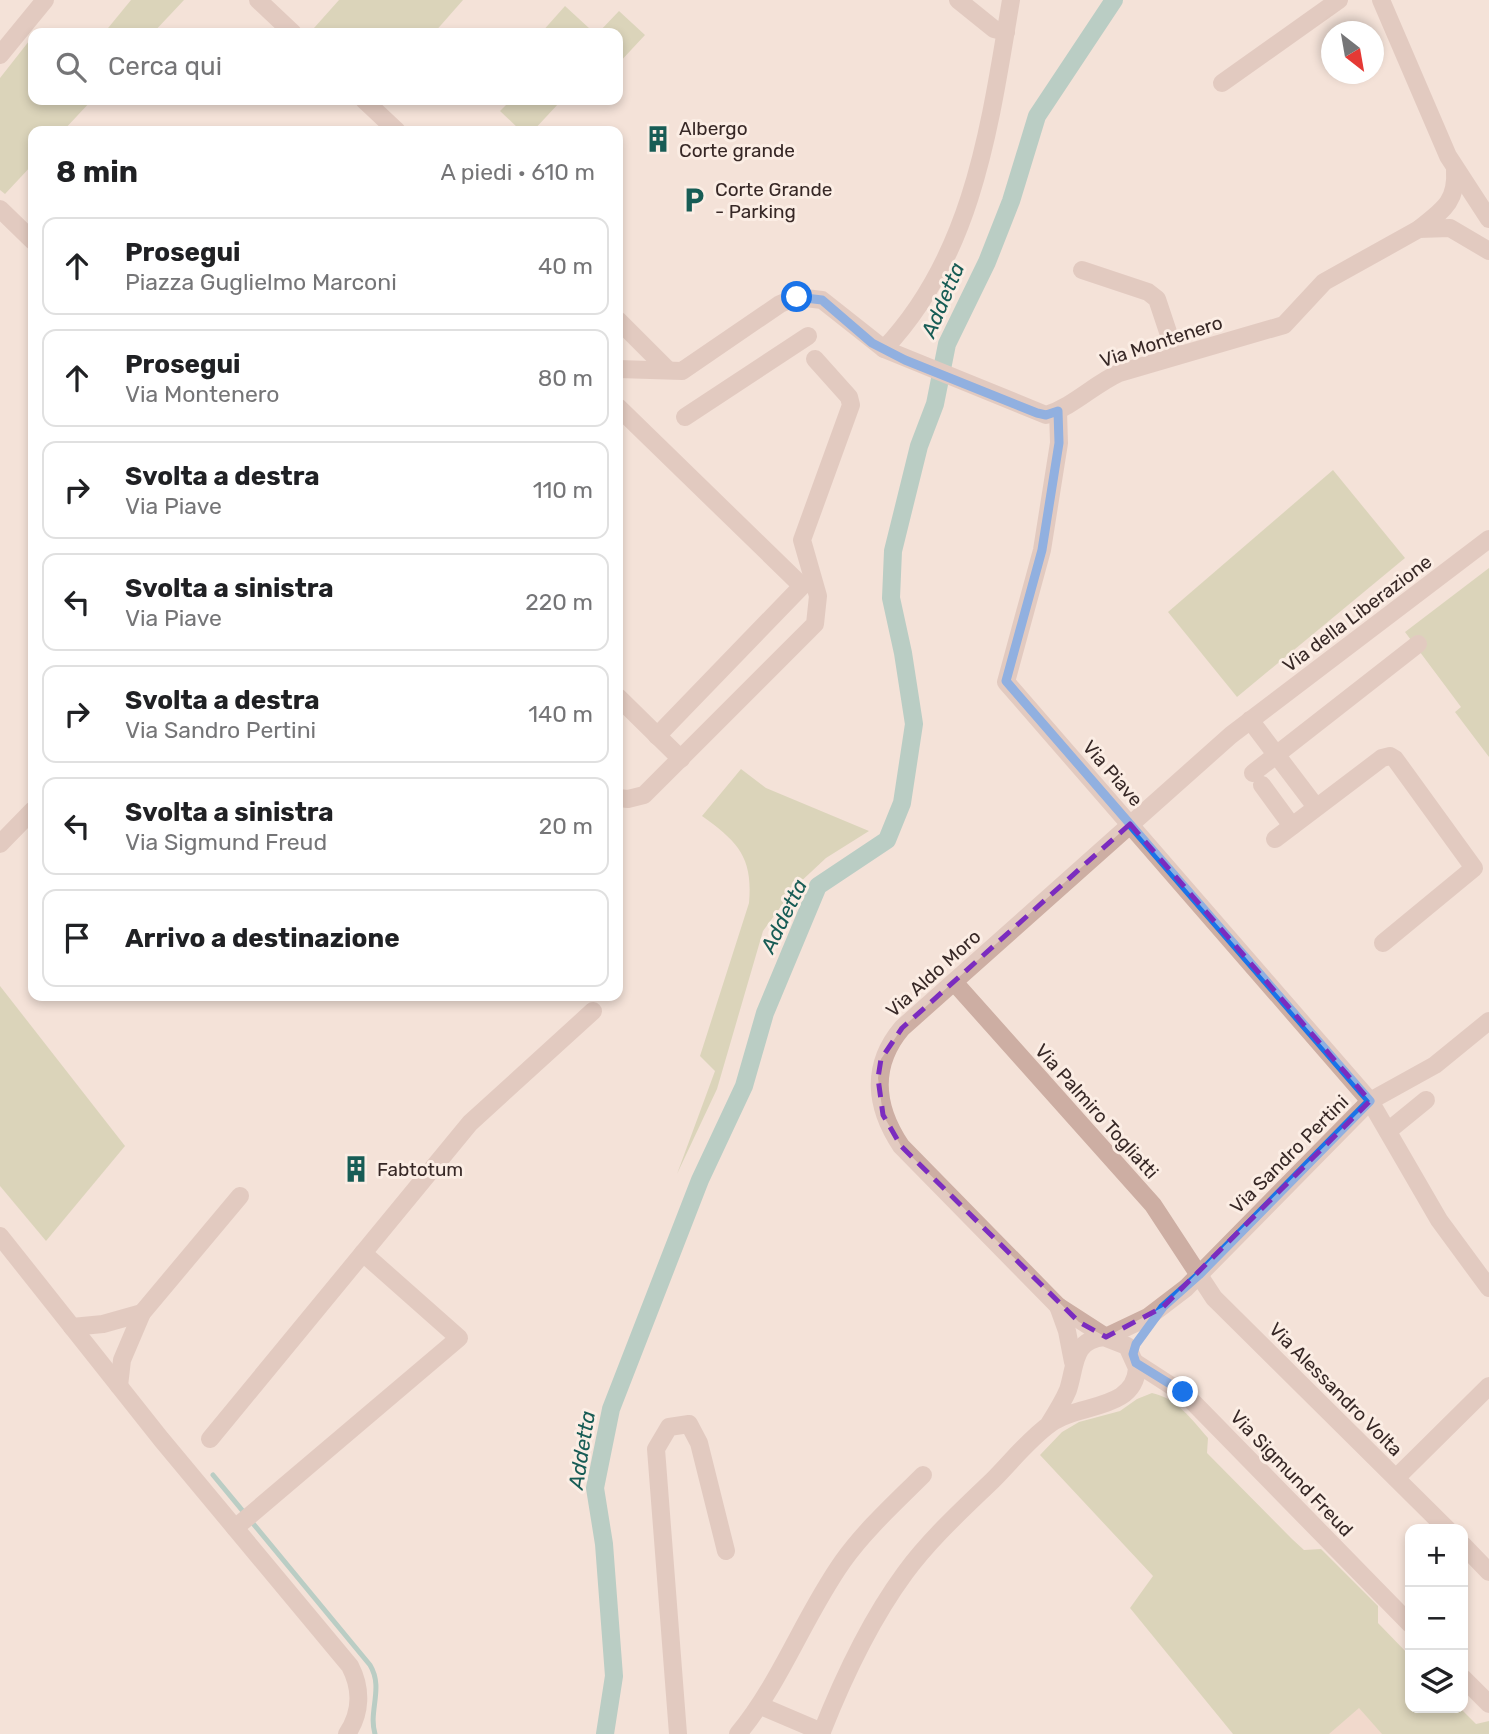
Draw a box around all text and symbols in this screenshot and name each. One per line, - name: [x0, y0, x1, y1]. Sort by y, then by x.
- north arrow: [1321, 21, 1384, 84]
- search box: [28, 28, 623, 105]
- icon: search: [52, 48, 90, 86]
- text: Cerca qui: [108, 51, 222, 82]
- place label: Albergo Corte grande: [679, 117, 795, 162]
- building icon: Albergo Corte grande: [643, 124, 673, 154]
- text: 8 min: [56, 154, 138, 190]
- text: A piedi · 610 m: [440, 158, 595, 186]
- place label: Corte Grande - Parking: [715, 178, 832, 223]
- parking icon: Corte Grande - Parking: [679, 185, 709, 215]
- text: Prosegui: [125, 237, 241, 268]
- icon: ahead: [58, 247, 96, 285]
- text: 40 m: [538, 252, 593, 280]
- water label: Addetta: [915, 259, 969, 342]
- text: Piazza Guglielmo Marconi: [125, 268, 397, 296]
- route start: [781, 281, 812, 312]
- street label: Via Montenero: [1097, 311, 1225, 372]
- text: Prosegui: [125, 349, 241, 380]
- icon: ahead: [58, 359, 96, 397]
- text: 80 m: [538, 364, 593, 392]
- text: Via Montenero: [125, 380, 280, 408]
- text: Svolta a destra: [125, 461, 320, 492]
- icon: right: [58, 471, 96, 509]
- text: 110 m: [533, 476, 593, 504]
- text: Via Piave: [125, 492, 222, 520]
- street label: Via della Liberazione: [1278, 550, 1436, 677]
- text: Svolta a sinistra: [125, 573, 334, 604]
- icon: left: [58, 583, 96, 621]
- text: 220 m: [525, 588, 593, 616]
- text: Via Piave: [125, 604, 222, 632]
- text: Svolta a destra: [125, 685, 320, 716]
- icon: right: [58, 695, 96, 733]
- text: 140 m: [528, 700, 593, 728]
- text: Via Sandro Pertini: [125, 716, 316, 744]
- street label: Via Piave: [1078, 736, 1148, 811]
- text: Svolta a sinistra: [125, 797, 334, 828]
- icon: left: [58, 807, 96, 845]
- text: 20 m: [539, 812, 593, 840]
- text: Via Sigmund Freud: [125, 828, 327, 856]
- water label: Addetta: [755, 875, 812, 958]
- icon: arrive: [58, 919, 96, 957]
- text: Arrivo a destinazione: [125, 923, 400, 954]
- street label: Via Aldo Moro: [881, 925, 986, 1022]
- street label: Via Palmiro Togliatti: [1030, 1039, 1163, 1183]
- street label: Via Sandro Pertini: [1225, 1090, 1353, 1218]
- building icon: Fabtotum: [341, 1154, 371, 1184]
- place label: Fabtotum: [377, 1158, 463, 1181]
- street label: Via Alessandro Volta: [1264, 1318, 1407, 1461]
- route end: [1167, 1376, 1198, 1407]
- street label: Via Sigmund Freud: [1225, 1405, 1358, 1541]
- water label: Addetta: [563, 1409, 600, 1492]
- map controls: [1405, 1524, 1468, 1713]
- button: +: [1405, 1524, 1468, 1587]
- button: −: [1405, 1587, 1468, 1650]
- button: layers: [1405, 1650, 1468, 1713]

